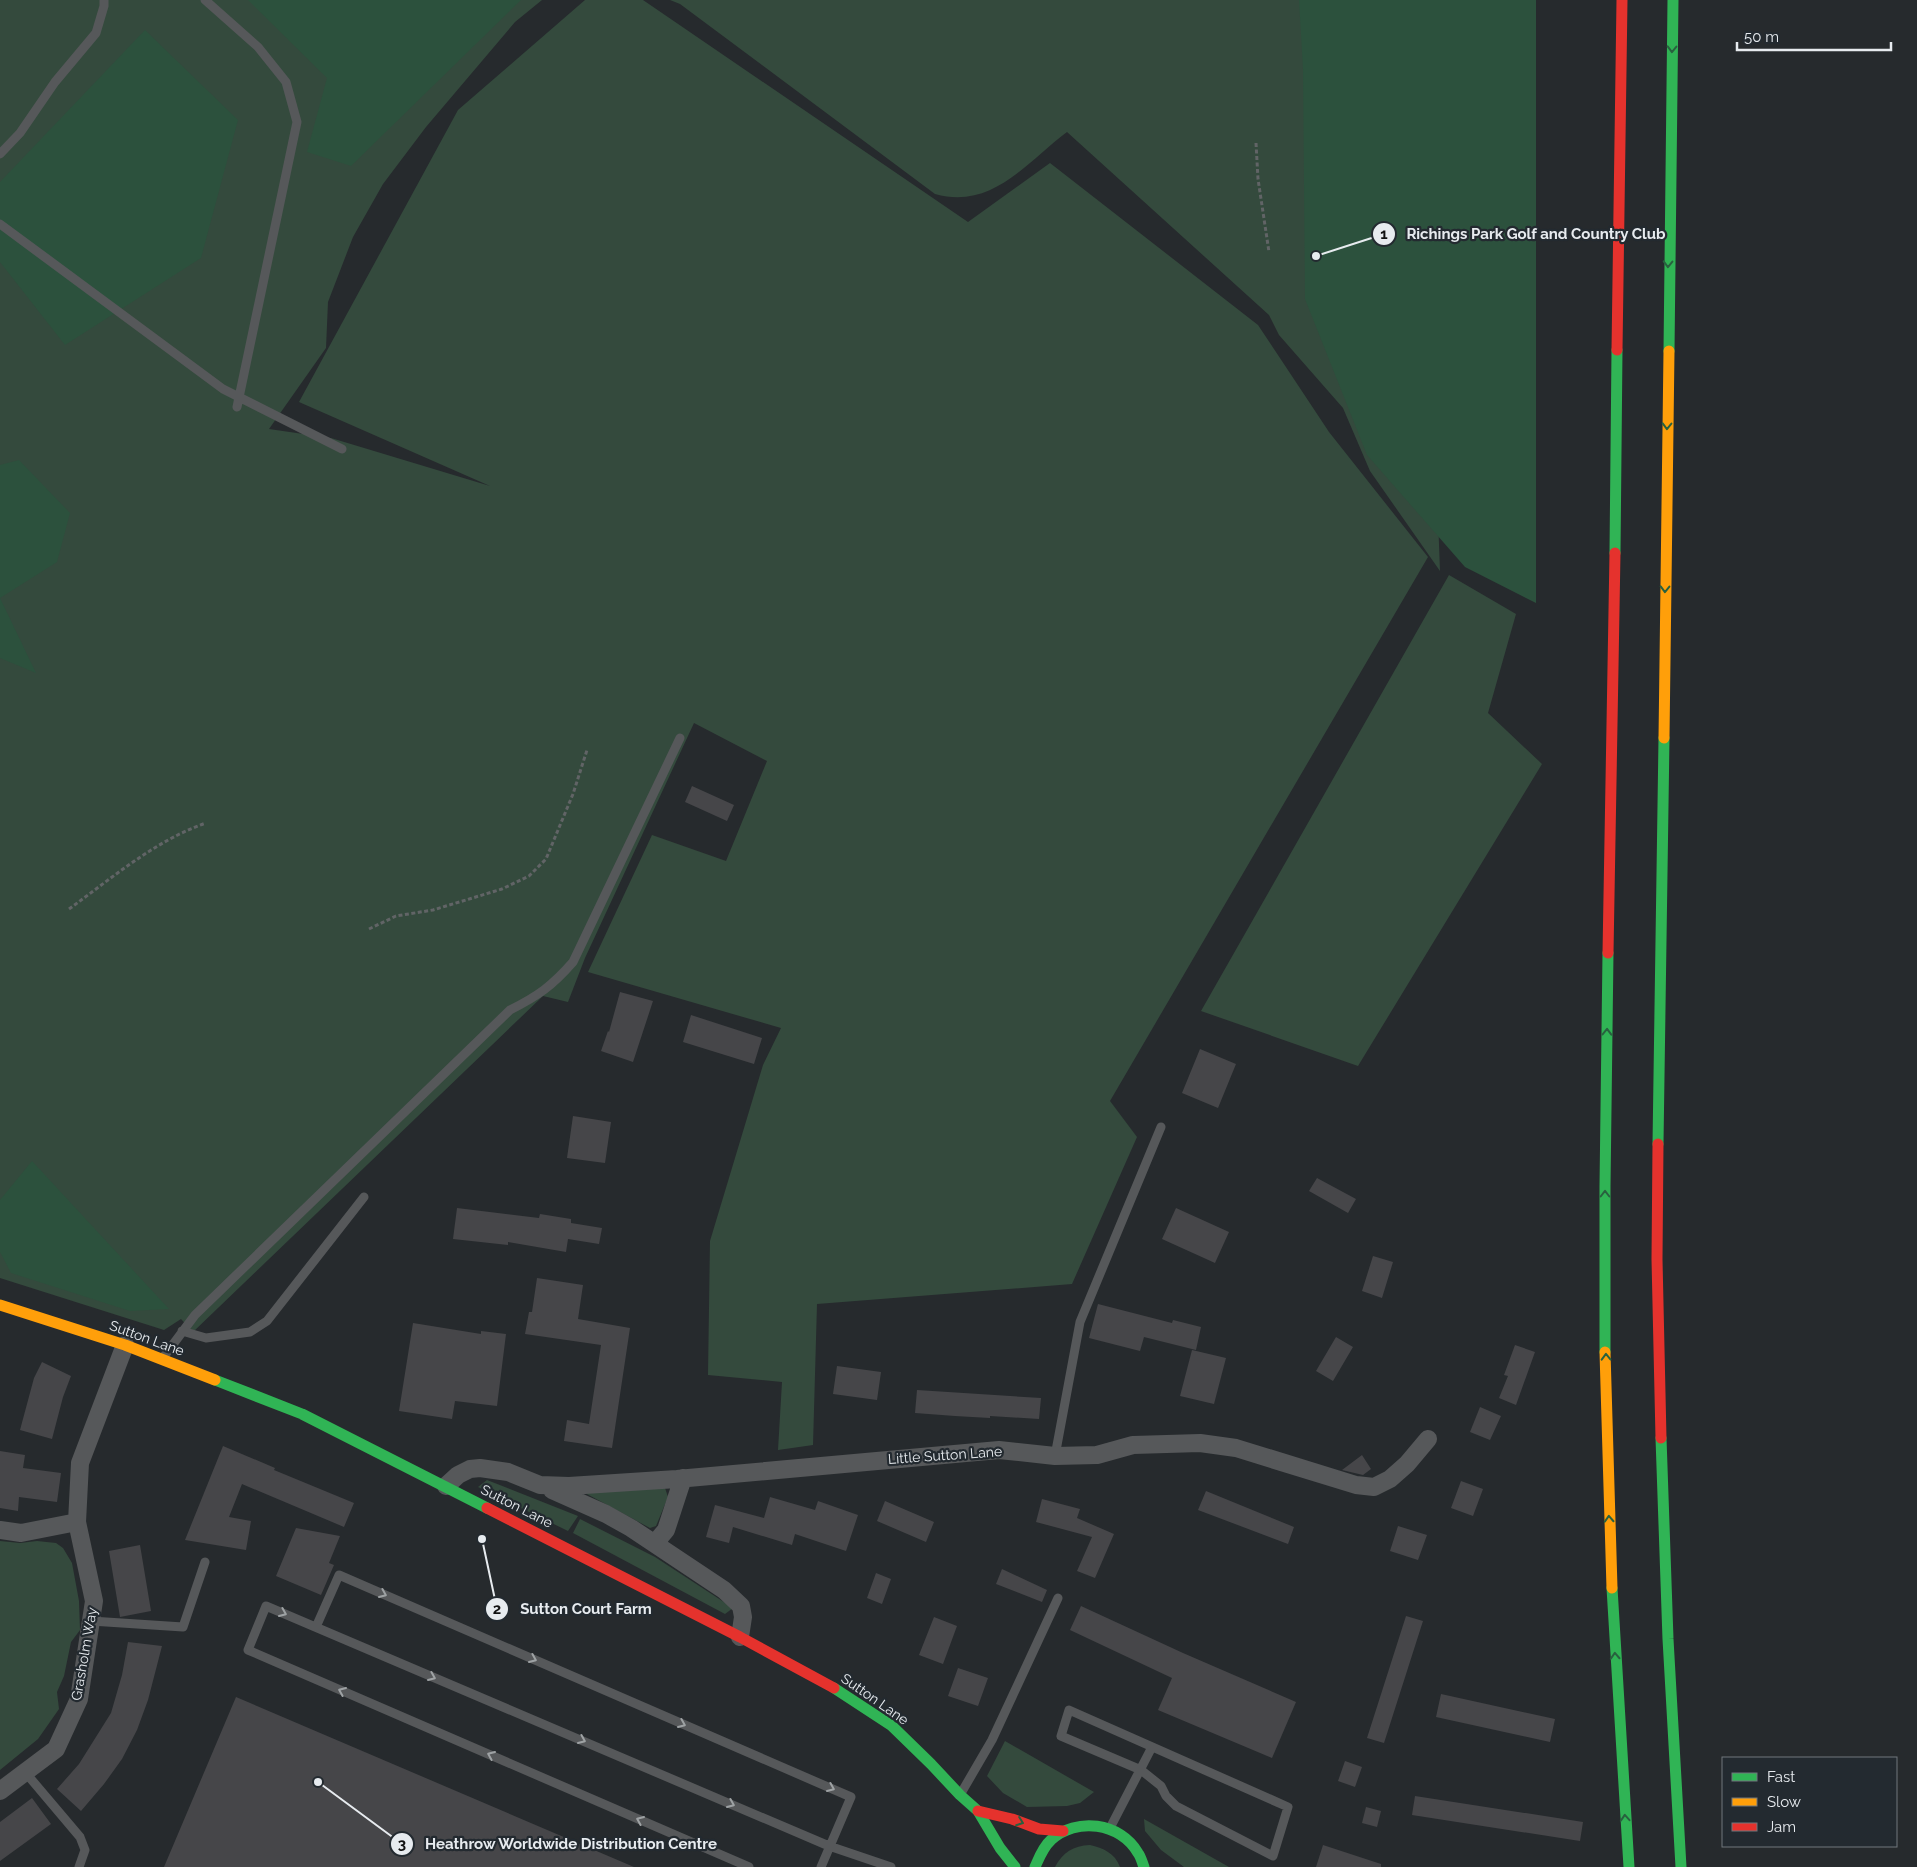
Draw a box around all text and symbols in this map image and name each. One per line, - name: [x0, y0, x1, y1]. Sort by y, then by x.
- scale bar: [1737, 20, 1891, 52]
- text: 50 m: [1744, 28, 1779, 46]
- one-way arrow: [1666, 45, 1677, 53]
- callout: Richings Park Golf and Country Club: [1371, 219, 1676, 249]
- text: 1: [1380, 225, 1388, 243]
- text: Richings Park Golf and Country Club: [1406, 225, 1666, 243]
- one-way arrow: [1663, 260, 1673, 268]
- one-way arrow: [1661, 422, 1672, 430]
- one-way arrow: [1660, 585, 1670, 593]
- one-way arrow: [1602, 1027, 1612, 1035]
- one-way arrow: [1600, 1190, 1610, 1198]
- street label: Sutton Lane: [107, 1317, 187, 1359]
- one-way arrow: [1601, 1352, 1611, 1360]
- street label: Little Sutton Lane: [887, 1443, 1003, 1467]
- street label: Sutton Lane: [478, 1481, 556, 1531]
- one-way arrow: [1604, 1515, 1614, 1522]
- one-way arrow: [378, 1588, 387, 1599]
- callout: Sutton Court Farm: [485, 1594, 661, 1624]
- text: 2: [493, 1600, 501, 1618]
- text: Sutton Court Farm: [520, 1600, 652, 1618]
- street label: Grasholm Way: [68, 1606, 100, 1702]
- one-way arrow: [278, 1606, 287, 1617]
- one-way arrow: [1610, 1652, 1621, 1660]
- one-way arrow: [528, 1653, 537, 1663]
- one-way arrow: [427, 1670, 436, 1681]
- street label: Sutton Lane: [838, 1670, 912, 1728]
- one-way arrow: [338, 1686, 347, 1697]
- one-way arrow: [677, 1717, 686, 1728]
- one-way arrow: [577, 1734, 586, 1745]
- one-way arrow: [487, 1751, 496, 1762]
- legend: [1722, 1757, 1897, 1847]
- text: Fast: [1767, 1768, 1795, 1786]
- one-way arrow: [826, 1782, 835, 1792]
- text: Slow: [1767, 1793, 1801, 1811]
- one-way arrow: [726, 1798, 735, 1809]
- one-way arrow: [1620, 1814, 1631, 1822]
- one-way arrow: [636, 1815, 645, 1826]
- one-way arrow: [1016, 1816, 1024, 1826]
- text: Jam: [1767, 1818, 1796, 1836]
- callout: Heathrow Worldwide Distribution Centre: [390, 1829, 728, 1859]
- text: 3: [398, 1835, 406, 1853]
- text: Heathrow Worldwide Distribution Centre: [425, 1835, 717, 1853]

